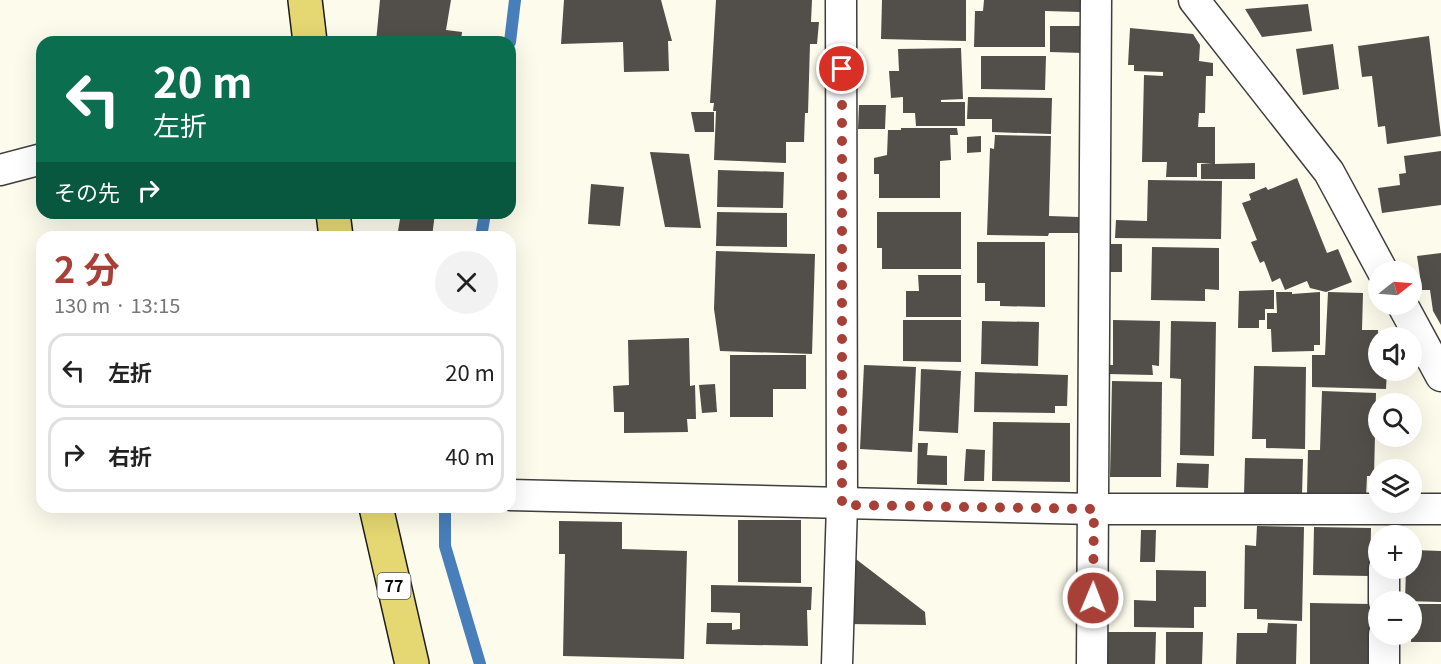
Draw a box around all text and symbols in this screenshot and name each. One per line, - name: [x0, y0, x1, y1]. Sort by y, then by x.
- pin: [816, 43, 867, 94]
- text: 20 m: [153, 49, 253, 110]
- icon: arrive: [825, 52, 858, 85]
- icon: left: [54, 60, 132, 138]
- text: 左折: [153, 105, 207, 144]
- icon: right: [132, 174, 165, 207]
- text: その先: [54, 175, 120, 207]
- text: 2 分: [54, 241, 119, 293]
- button: close: [435, 251, 498, 314]
- north arrow: [1368, 261, 1422, 315]
- map controls: [1368, 261, 1422, 645]
- text: 130 m · 13:15: [54, 290, 180, 319]
- button: sound: [1368, 327, 1422, 381]
- icon: left: [57, 354, 90, 387]
- text: 左折: [108, 355, 152, 387]
- text: 20 m: [445, 355, 495, 387]
- button: search: [1368, 393, 1422, 447]
- icon: right: [57, 438, 90, 471]
- text: 右折: [108, 439, 152, 471]
- text: 40 m: [445, 439, 495, 471]
- button: layers: [1368, 459, 1422, 513]
- button: +: [1368, 525, 1422, 579]
- position arrow: [1061, 566, 1125, 630]
- road number: 77: [378, 573, 410, 599]
- button: −: [1368, 591, 1422, 645]

